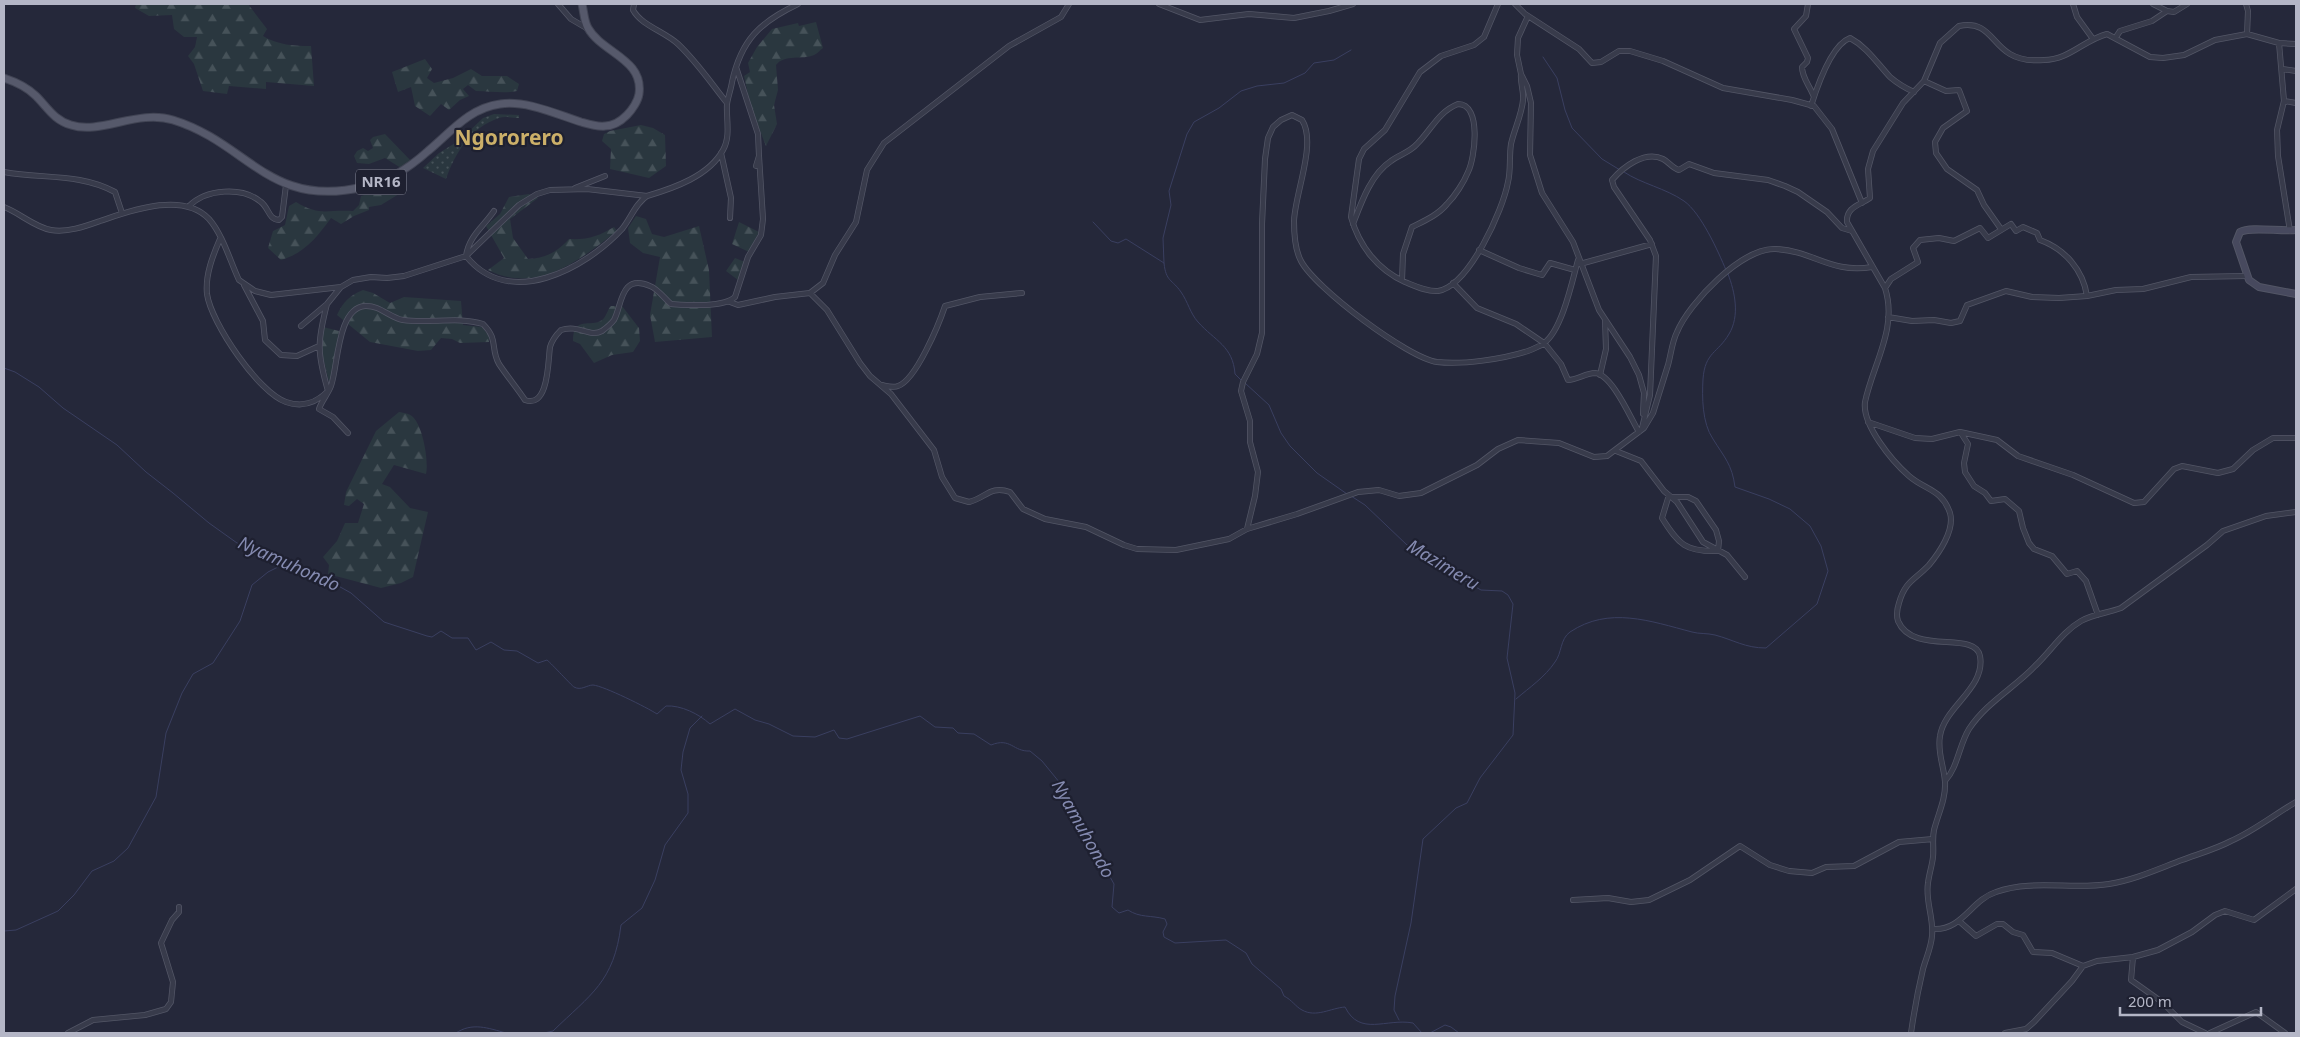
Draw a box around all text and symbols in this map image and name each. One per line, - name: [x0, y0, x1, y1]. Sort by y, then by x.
- district label: Ngororero: [454, 123, 564, 151]
- road number: NR16: [356, 170, 406, 194]
- water label: Nyamuhondo: [235, 530, 344, 596]
- water label: Mazimeru: [1403, 533, 1484, 595]
- water label: Nyamuhondo: [1047, 775, 1121, 882]
- scale bar: [2120, 984, 2261, 1016]
- text: 200 m: [2128, 991, 2172, 1011]

